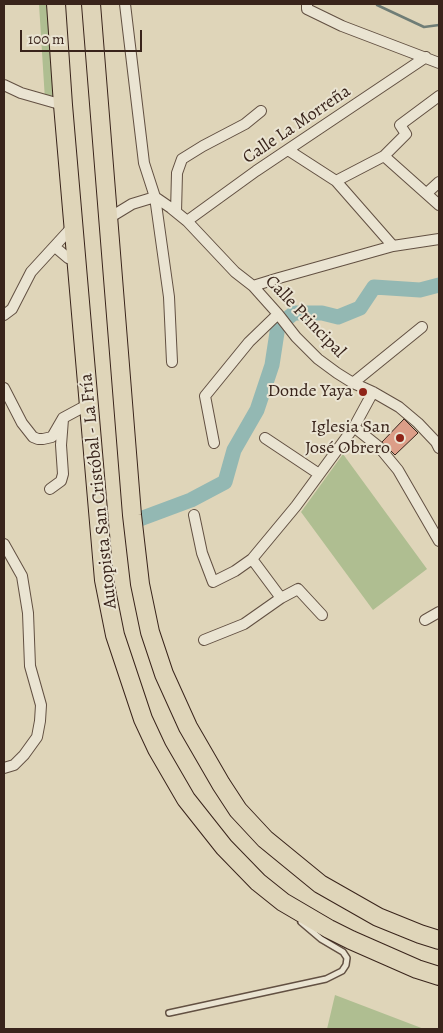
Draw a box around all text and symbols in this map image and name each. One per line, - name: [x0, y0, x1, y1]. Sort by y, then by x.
- scale bar: [22, 20, 145, 52]
- text: 100 m: [28, 29, 65, 49]
- street label: Calle La Morreña: [239, 81, 355, 169]
- street label: Calle Principal: [260, 271, 350, 363]
- street label: Autopista San Cristóbal - La Fría: [76, 372, 122, 610]
- place label: Donde Yaya: [267, 381, 353, 403]
- marker: Donde Yaya: [357, 386, 369, 398]
- place label: Iglesia San José Obrero: [305, 417, 390, 459]
- marker: Iglesia San José Obrero: [394, 432, 406, 444]

